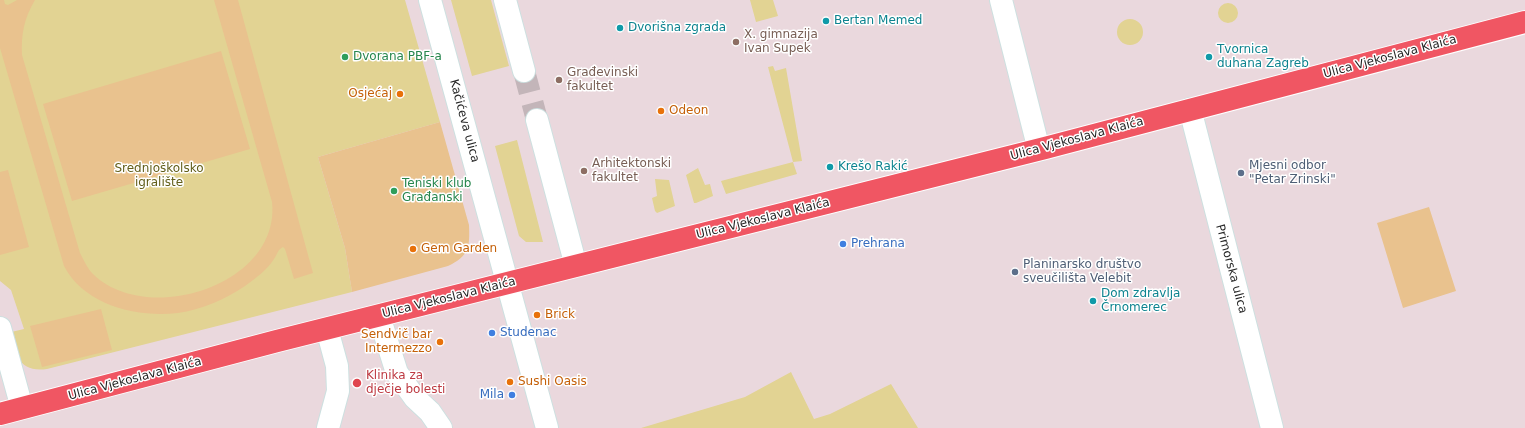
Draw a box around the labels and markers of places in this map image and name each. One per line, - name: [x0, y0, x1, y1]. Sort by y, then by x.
- place label: Bertan Memed: [834, 14, 922, 28]
- marker: Bertan Memed: [821, 16, 831, 26]
- place label: Dvorišna zgrada: [628, 21, 726, 35]
- marker: Dvorišna zgrada: [615, 23, 625, 33]
- place label: X. gimnazija Ivan Supek: [744, 28, 818, 56]
- marker: X. gimnazija Ivan Supek: [731, 37, 741, 47]
- place label: Tvornica duhana Zagreb: [1217, 43, 1309, 71]
- place label: Dvorana PBF-a: [353, 50, 442, 64]
- marker: Dvorana PBF-a: [340, 52, 350, 62]
- marker: Tvornica duhana Zagreb: [1204, 52, 1214, 62]
- place label: Građevinski fakultet: [567, 66, 638, 94]
- marker: Građevinski fakultet: [554, 75, 564, 85]
- place label: Osjećaj: [348, 87, 392, 101]
- marker: Osjećaj: [395, 89, 405, 99]
- place label: Odeon: [669, 104, 708, 118]
- marker: Odeon: [656, 106, 666, 116]
- place label: Arhitektonski fakultet: [592, 157, 671, 185]
- place label: Mjesni odbor "Petar Zrinski": [1249, 159, 1336, 187]
- place label: Krešo Rakić: [838, 160, 908, 174]
- marker: Krešo Rakić: [825, 162, 835, 172]
- marker: Arhitektonski fakultet: [579, 166, 589, 176]
- marker: Mjesni odbor "Petar Zrinski": [1236, 168, 1246, 178]
- place label: Teniski klub Građanski: [402, 177, 471, 205]
- marker: Teniski klub Građanski: [389, 186, 399, 196]
- place label: Prehrana: [851, 237, 905, 251]
- marker: Prehrana: [838, 239, 848, 249]
- place label: Gem Garden: [421, 242, 497, 256]
- marker: Gem Garden: [408, 244, 418, 254]
- place label: Planinarsko društvo sveučilišta Velebit: [1023, 258, 1141, 286]
- marker: Planinarsko društvo sveučilišta Velebit: [1010, 267, 1020, 277]
- place label: Dom zdravlja Črnomerec: [1101, 287, 1180, 315]
- marker: Dom zdravlja Črnomerec: [1088, 296, 1098, 306]
- place label: Brick: [545, 308, 575, 322]
- marker: Brick: [532, 310, 542, 320]
- place label: Studenac: [500, 326, 556, 340]
- place label: Sendvič bar Intermezzo: [361, 328, 432, 356]
- marker: Studenac: [487, 328, 497, 338]
- marker: Sendvič bar Intermezzo: [435, 337, 445, 347]
- place label: Klinika za dječje bolesti: [366, 369, 445, 397]
- place label: Sushi Oasis: [518, 375, 587, 389]
- marker: Klinika za dječje bolesti: [351, 377, 363, 389]
- marker: Sushi Oasis: [505, 377, 515, 387]
- place label: Mila: [480, 388, 504, 402]
- marker: Mila: [507, 390, 517, 400]

